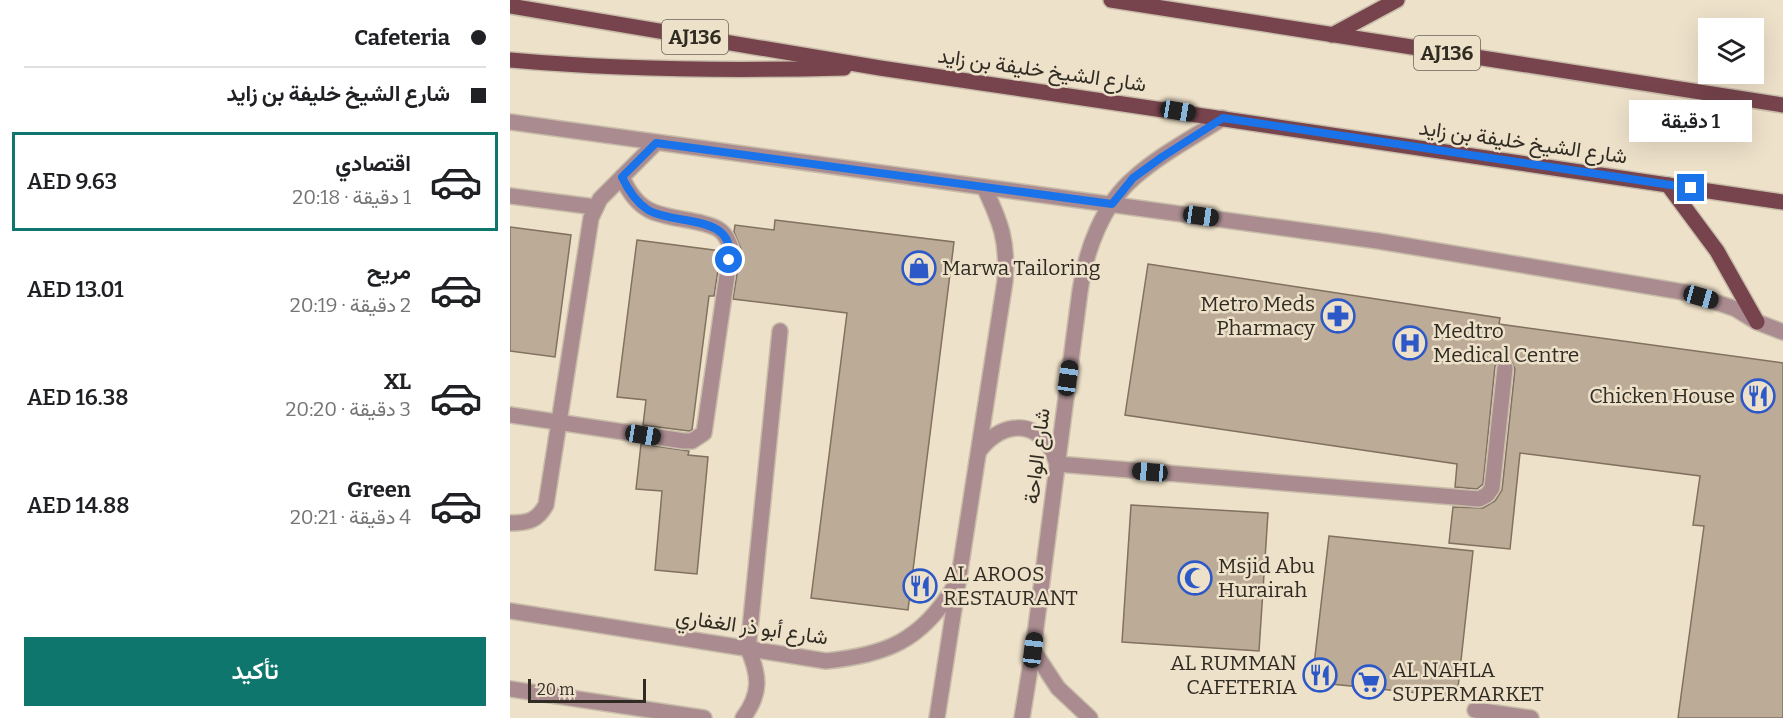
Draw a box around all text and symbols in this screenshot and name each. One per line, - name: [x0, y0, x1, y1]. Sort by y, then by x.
- map controls: [1698, 18, 1764, 84]
- button: layers: [1698, 18, 1764, 84]
- road number: AJ136: [662, 20, 728, 54]
- text: Cafeteria: [354, 24, 450, 51]
- road number: AJ136: [1414, 36, 1480, 70]
- street label: شارع الشيخ خليفة بن زايد: [936, 42, 1148, 98]
- text: شارع الشيخ خليفة بن زايد: [227, 80, 450, 107]
- car: [1159, 99, 1197, 123]
- callout: 1 دقيقة: [1630, 101, 1752, 143]
- text: 1 دقيقة: [1661, 109, 1720, 133]
- street label: شارع الشيخ خليفة بن زايد: [1417, 114, 1629, 170]
- text: اقتصادي: [335, 150, 411, 177]
- icon: car: [429, 155, 483, 209]
- text: AED 9.63: [27, 168, 117, 195]
- route end: [1677, 174, 1704, 201]
- text: 1 دقيقة · 20:18: [292, 185, 411, 209]
- car: [1182, 205, 1220, 227]
- route start: [715, 246, 742, 273]
- shop icon: Marwa Tailoring: [901, 250, 937, 286]
- place label: Marwa Tailoring: [942, 255, 1101, 281]
- text: مريح: [367, 258, 411, 285]
- icon: car: [429, 263, 483, 317]
- text: AED 13.01: [27, 276, 124, 303]
- car: [1681, 283, 1721, 311]
- place label: Metro Meds Pharmacy: [1200, 291, 1316, 341]
- text: 2 دقيقة · 20:19: [290, 293, 411, 317]
- pharmacy icon: Metro Meds Pharmacy: [1320, 298, 1356, 334]
- place label: Medtro Medical Centre: [1433, 318, 1579, 368]
- hospital icon: Medtro Medical Centre: [1392, 325, 1428, 361]
- car: [1057, 359, 1079, 397]
- text: XL: [384, 368, 411, 395]
- icon: car: [429, 371, 483, 425]
- restaurant icon: Chicken House: [1740, 378, 1776, 414]
- place label: Chicken House: [1589, 383, 1735, 409]
- text: AED 16.38: [27, 384, 129, 411]
- text: 3 دقيقة · 20:20: [285, 397, 411, 421]
- street label: شارع الواحة: [1018, 407, 1057, 506]
- car: [624, 423, 662, 447]
- car: [1131, 461, 1169, 483]
- text: Green: [347, 476, 411, 503]
- icon: car: [429, 479, 483, 533]
- text: AED 14.88: [27, 492, 129, 519]
- text: 4 دقيقة · 20:21: [290, 505, 411, 529]
- place label: Msjid Abu Hurairah: [1218, 553, 1315, 603]
- mosque icon: Msjid Abu Hurairah: [1177, 560, 1213, 596]
- place label: AL AROOS RESTAURANT: [943, 561, 1078, 611]
- restaurant icon: AL AROOS RESTAURANT: [902, 568, 938, 604]
- street label: شارع أبو ذر الغفاري: [674, 603, 830, 655]
- car: [1022, 631, 1044, 669]
- button: تأكيد: [24, 637, 486, 706]
- place label: AL RUMMAN CAFETERIA: [1170, 650, 1297, 700]
- restaurant icon: AL RUMMAN CAFETERIA: [1302, 657, 1338, 693]
- place label: AL NAHLA SUPERMARKET: [1392, 657, 1544, 707]
- supermarket icon: AL NAHLA SUPERMARKET: [1351, 664, 1387, 700]
- scale bar: [528, 676, 646, 704]
- text: 20 m: [537, 680, 574, 699]

